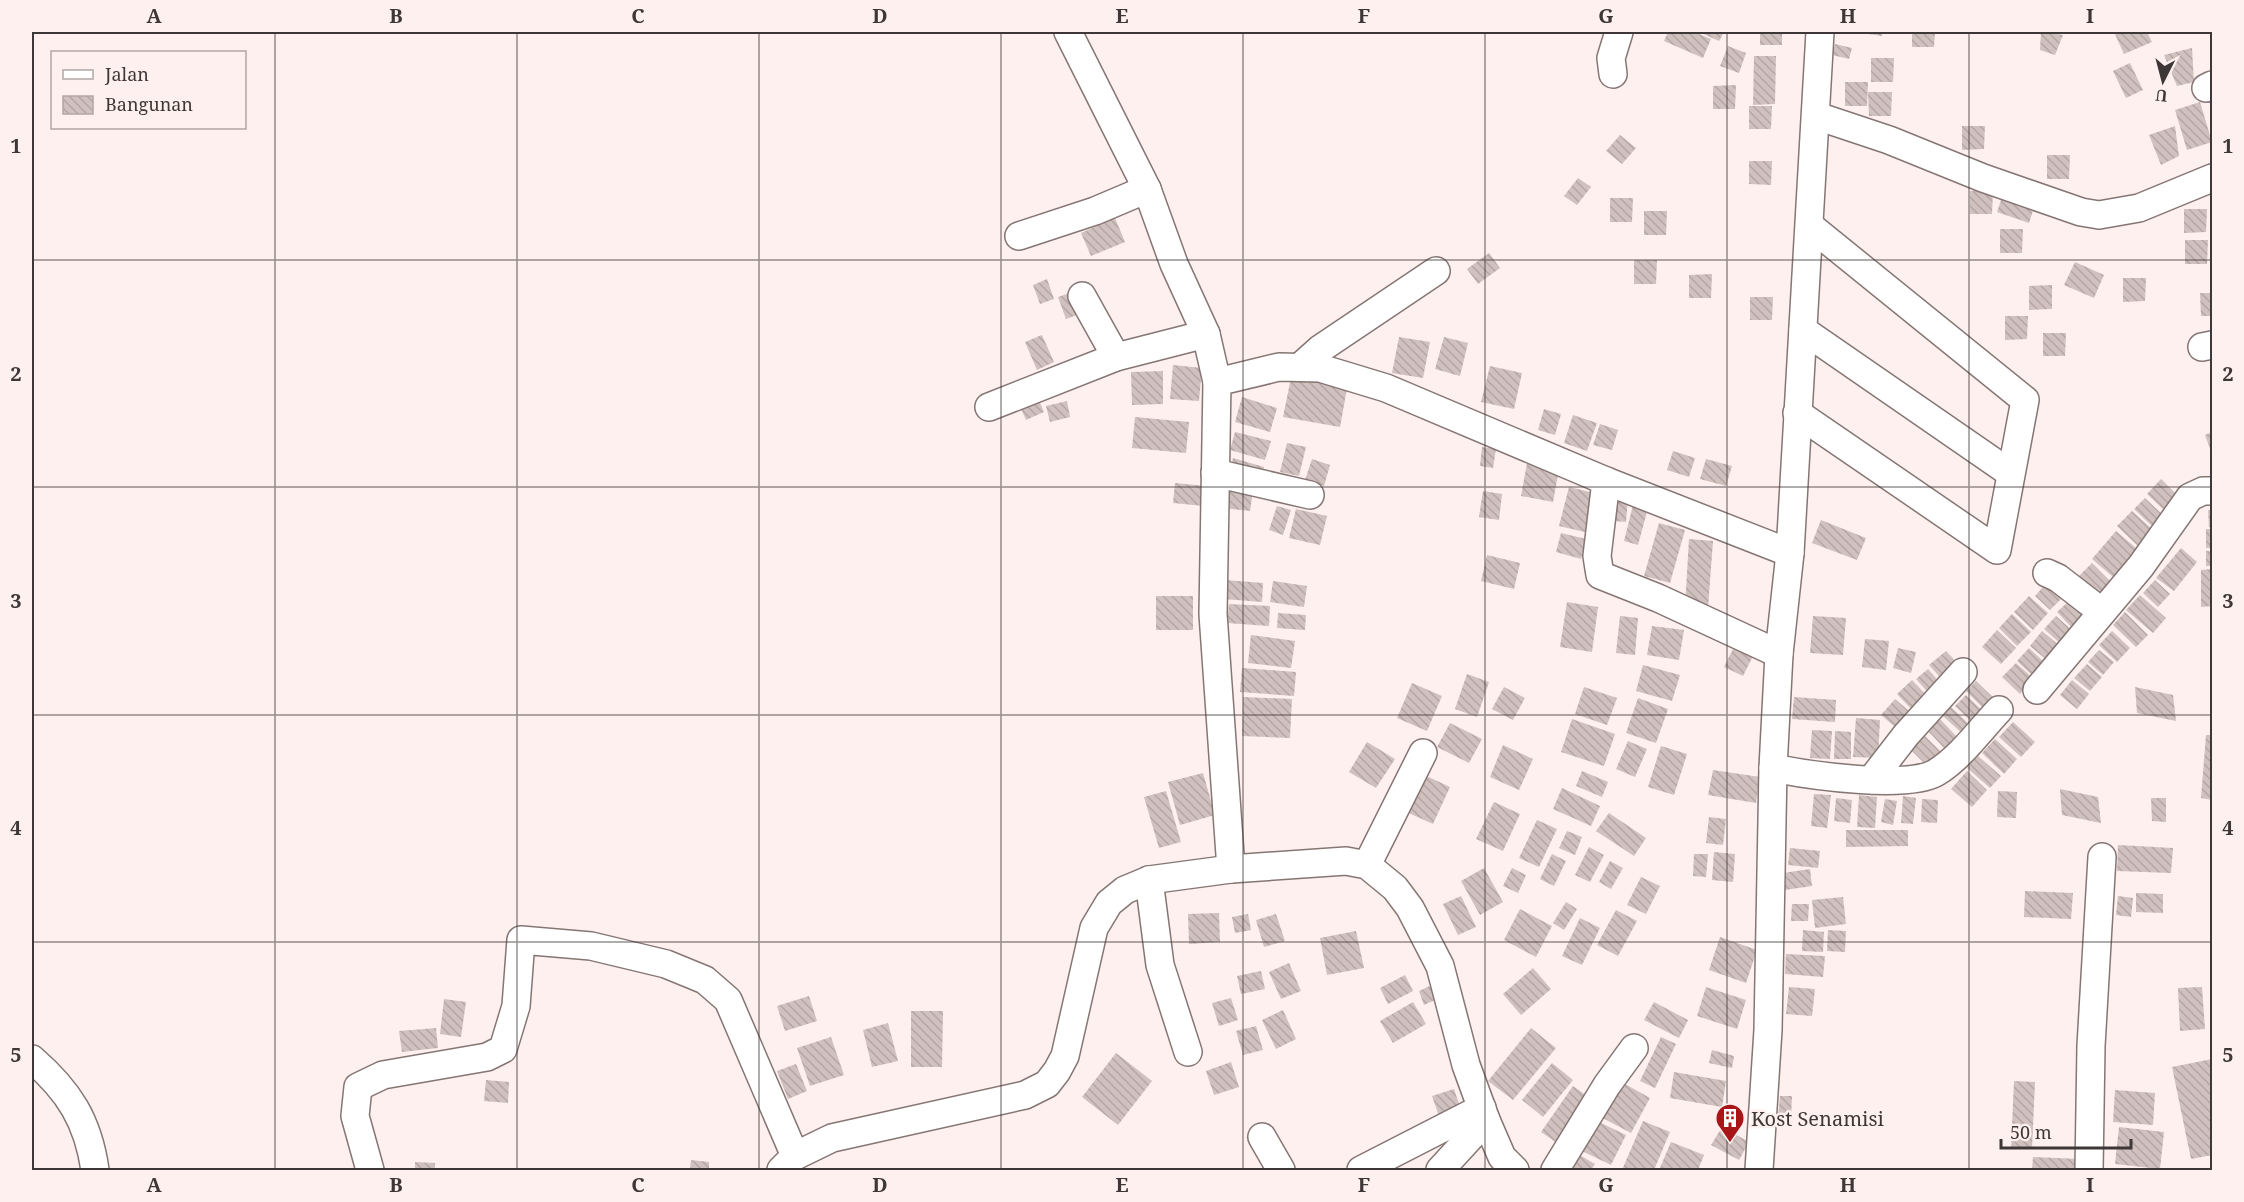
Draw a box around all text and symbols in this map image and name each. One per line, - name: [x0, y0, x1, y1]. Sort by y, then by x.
- text: A: [146, 2, 162, 29]
- text: B: [389, 2, 403, 29]
- text: C: [631, 2, 645, 29]
- text: D: [872, 2, 888, 29]
- text: E: [1115, 2, 1129, 29]
- text: F: [1358, 2, 1370, 29]
- text: G: [1598, 2, 1614, 29]
- text: H: [1840, 2, 1856, 29]
- text: I: [2086, 2, 2094, 29]
- legend: [51, 51, 246, 129]
- north arrow: [2133, 51, 2193, 111]
- text: Jalan: [104, 62, 149, 86]
- text: U: [2154, 84, 2169, 107]
- text: Bangunan: [105, 92, 193, 116]
- text: 1: [10, 132, 22, 159]
- text: 1: [2222, 132, 2234, 159]
- text: 2: [10, 360, 22, 387]
- text: 2: [2222, 360, 2234, 387]
- text: 3: [10, 587, 22, 614]
- text: 3: [2222, 587, 2234, 614]
- text: 4: [10, 814, 22, 841]
- text: 4: [2222, 814, 2234, 841]
- text: 5: [10, 1041, 22, 1068]
- text: 5: [2222, 1041, 2234, 1068]
- building icon: Kost Senamisi: [1714, 1102, 1746, 1144]
- place label: Kost Senamisi: [1751, 1105, 1884, 1132]
- scale bar: [2001, 1112, 2132, 1150]
- text: 50 m: [2010, 1120, 2052, 1144]
- text: A: [146, 1171, 162, 1198]
- text: B: [389, 1171, 403, 1198]
- text: C: [631, 1171, 645, 1198]
- text: D: [872, 1171, 888, 1198]
- text: E: [1115, 1171, 1129, 1198]
- text: F: [1358, 1171, 1370, 1198]
- text: G: [1598, 1171, 1614, 1198]
- text: H: [1840, 1171, 1856, 1198]
- text: I: [2086, 1171, 2094, 1198]

